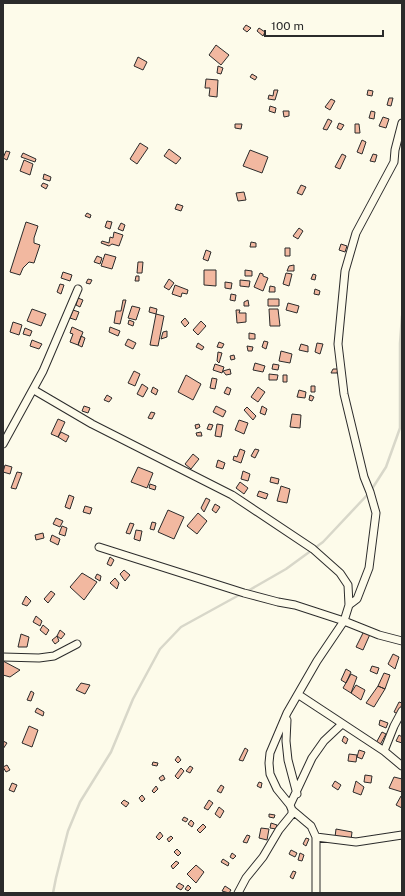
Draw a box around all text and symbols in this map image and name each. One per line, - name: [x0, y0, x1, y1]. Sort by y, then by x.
- scale bar: [265, 12, 383, 38]
- text: 100 m: [271, 19, 304, 33]

